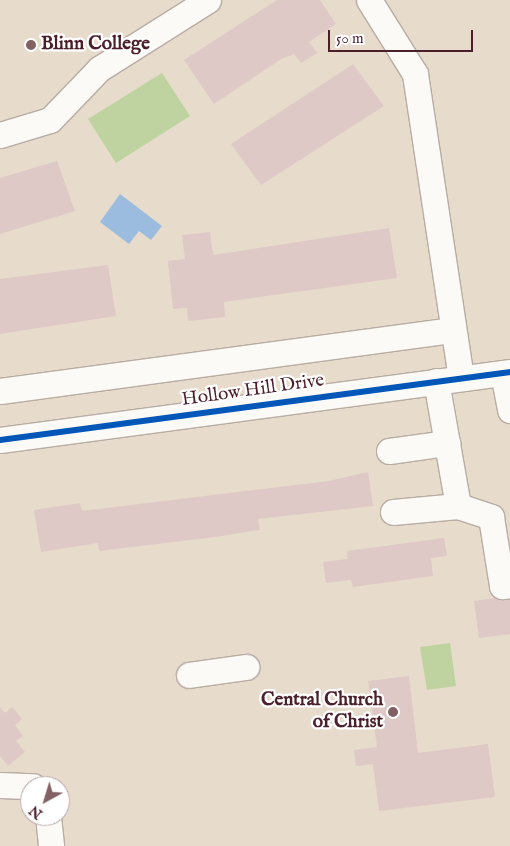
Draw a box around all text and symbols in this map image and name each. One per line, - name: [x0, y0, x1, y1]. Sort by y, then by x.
- scale bar: [330, 20, 475, 52]
- text: 50 m: [336, 29, 364, 48]
- place label: Blinn College: [41, 34, 150, 56]
- marker: Blinn College: [25, 39, 37, 51]
- street label: Hollow Hill Drive: [180, 370, 326, 412]
- place label: Central Church of Christ: [261, 690, 383, 734]
- marker: Central Church of Christ: [387, 706, 399, 718]
- north arrow: [20, 776, 70, 826]
- text: N: [26, 801, 47, 823]

